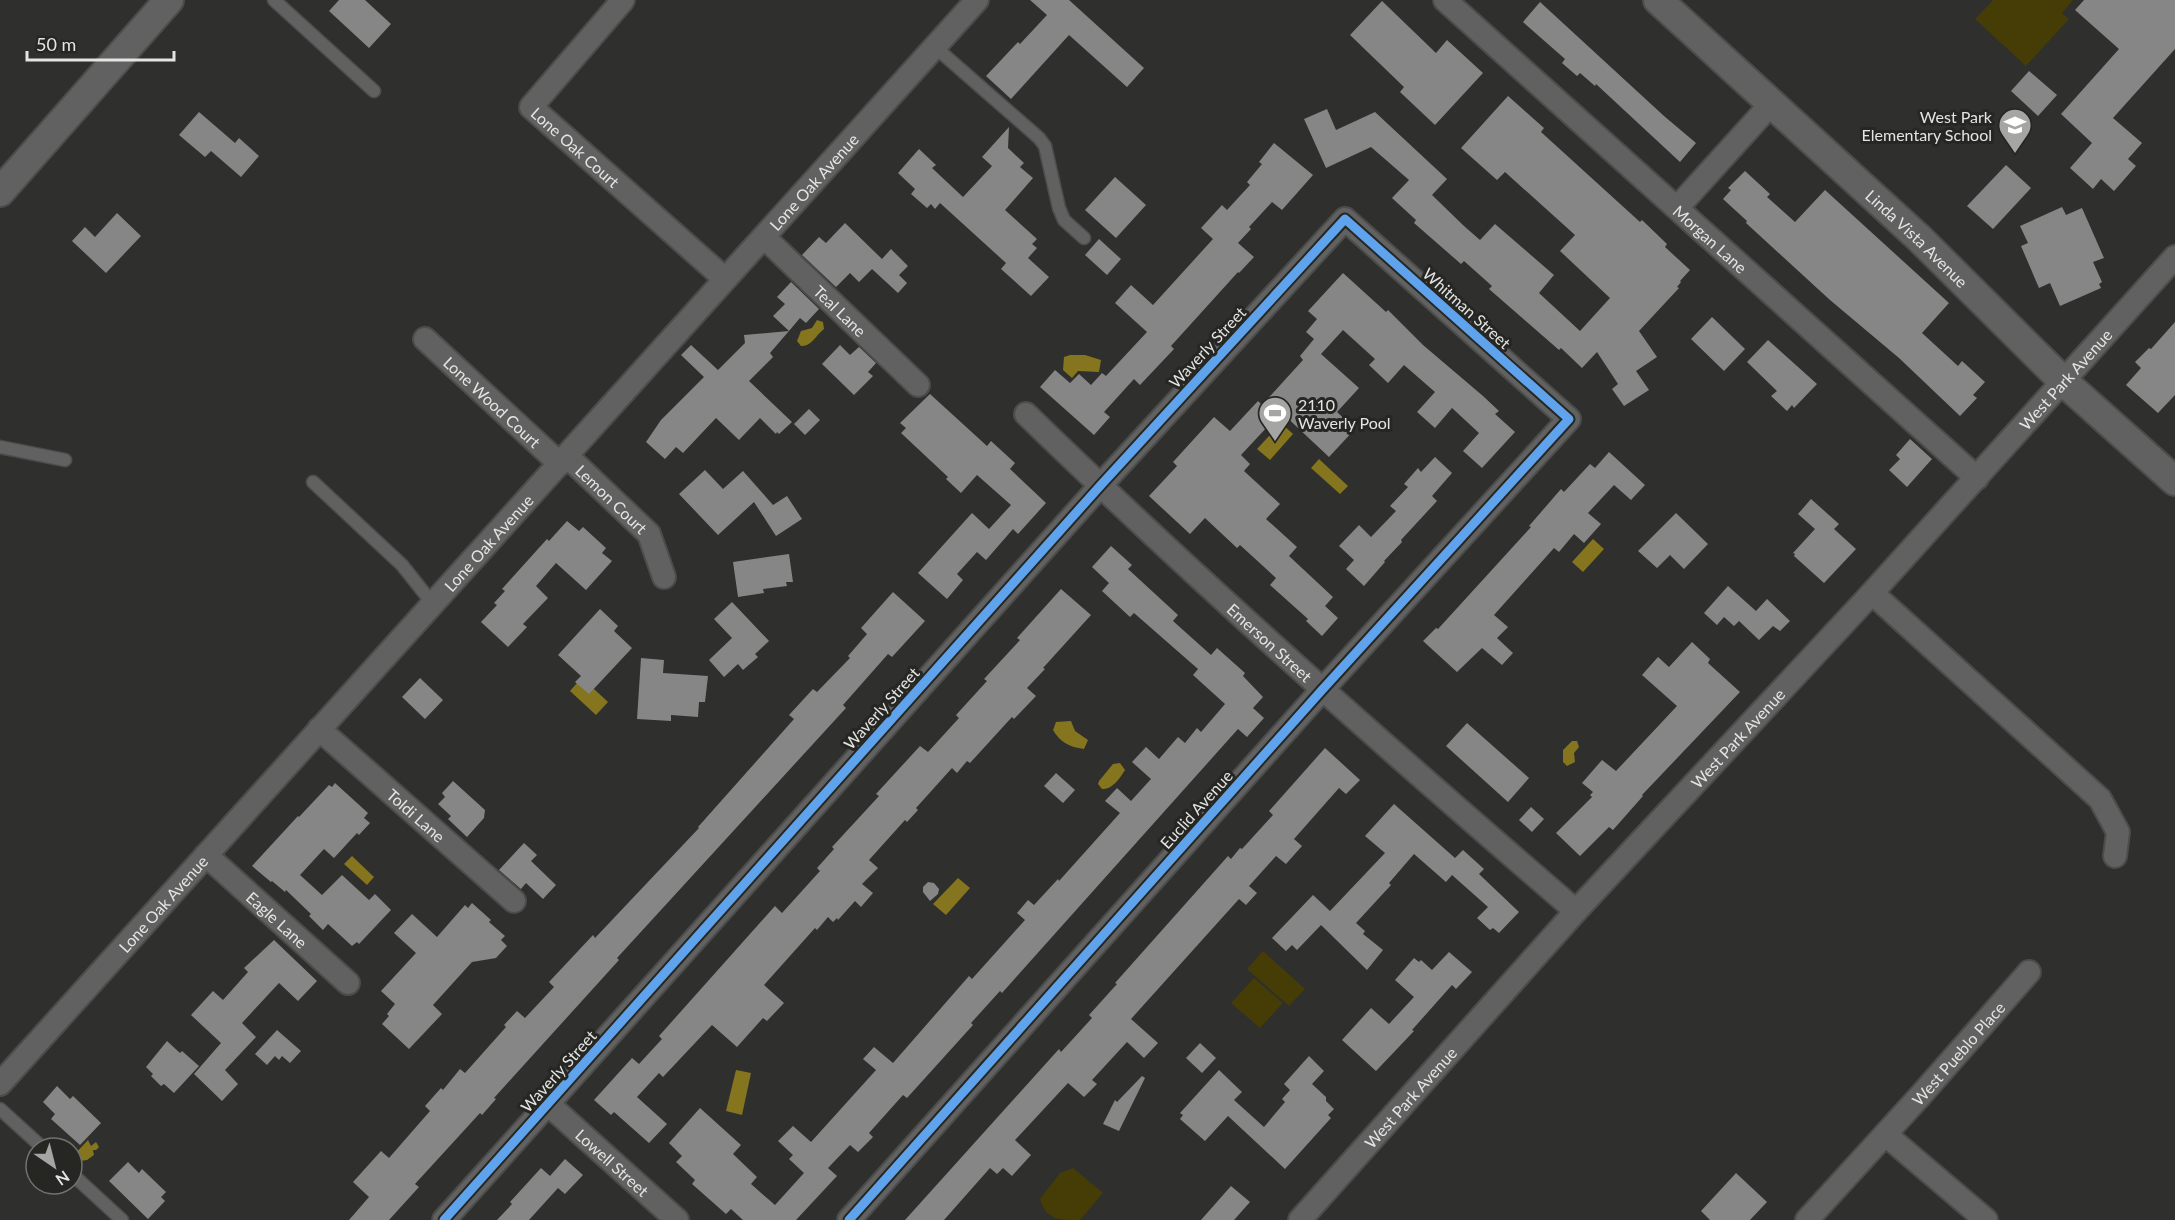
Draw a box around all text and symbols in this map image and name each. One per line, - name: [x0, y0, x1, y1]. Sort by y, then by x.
- scale bar: [27, 24, 174, 62]
- text: 50 m: [36, 33, 76, 55]
- street label: Lone Oak Court: [528, 103, 624, 191]
- place label: West Park Elementary School: [1862, 107, 1993, 144]
- school or university icon: West Park Elementary School: [1997, 107, 2033, 154]
- street label: Lone Oak Avenue: [765, 129, 862, 234]
- street label: Linda Vista Avenue: [1862, 185, 1972, 291]
- street label: Morgan Lane: [1670, 201, 1751, 276]
- street label: Whitman Street: [1419, 264, 1515, 352]
- street label: Teal Lane: [810, 281, 871, 340]
- street label: Waverly Street: [1165, 302, 1249, 391]
- street label: West Park Avenue: [2015, 325, 2115, 433]
- street label: Lone Wood Court: [440, 352, 545, 451]
- sports icon: 2110 Waverly Pool: [1257, 395, 1293, 442]
- place label: 2110 Waverly Pool: [1298, 395, 1391, 432]
- street label: Lemon Court: [572, 460, 652, 537]
- street label: Lone Oak Avenue: [440, 490, 536, 595]
- street label: Emerson Street: [1224, 599, 1317, 685]
- street label: Waverly Street: [839, 663, 923, 753]
- street label: West Park Avenue: [1686, 684, 1788, 791]
- street label: Euclid Avenue: [1156, 766, 1236, 852]
- street label: Toldi Lane: [384, 784, 449, 846]
- street label: Lone Oak Avenue: [114, 851, 211, 956]
- street label: Eagle Lane: [243, 887, 312, 952]
- street label: West Pueblo Place: [1907, 998, 2008, 1109]
- street label: Waverly Street: [516, 1026, 600, 1116]
- street label: West Park Avenue: [1360, 1043, 1460, 1151]
- street label: Lowell Street: [572, 1125, 653, 1200]
- north arrow: [24, 1136, 84, 1196]
- text: N: [52, 1167, 73, 1190]

